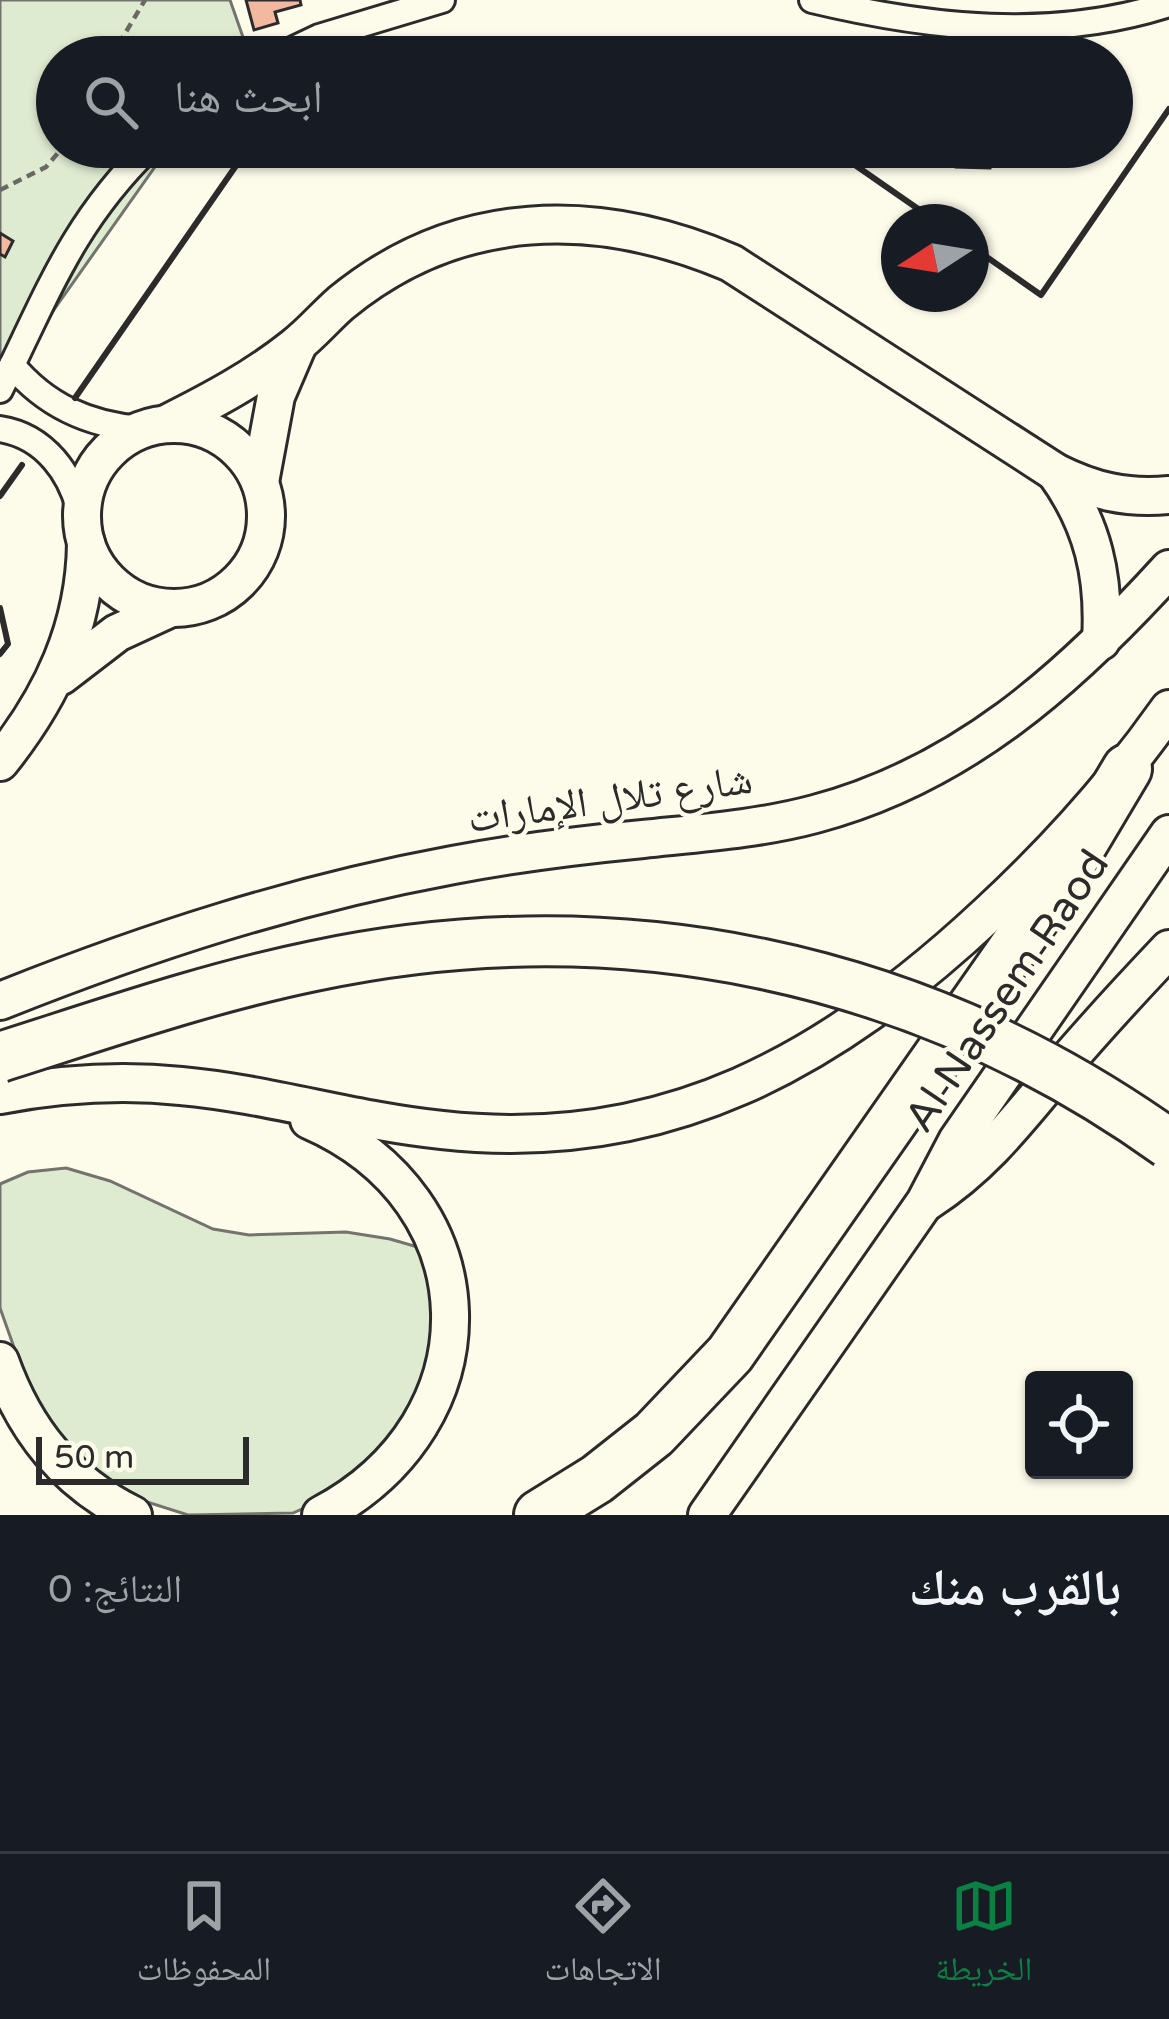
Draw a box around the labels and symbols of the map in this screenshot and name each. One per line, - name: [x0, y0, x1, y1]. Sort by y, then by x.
- north arrow: [881, 204, 989, 312]
- street label: شارع تلال الإمارات: [464, 754, 756, 844]
- street label: Al Nassem Raod: [894, 840, 1120, 1142]
- scale bar: [36, 1431, 249, 1484]

